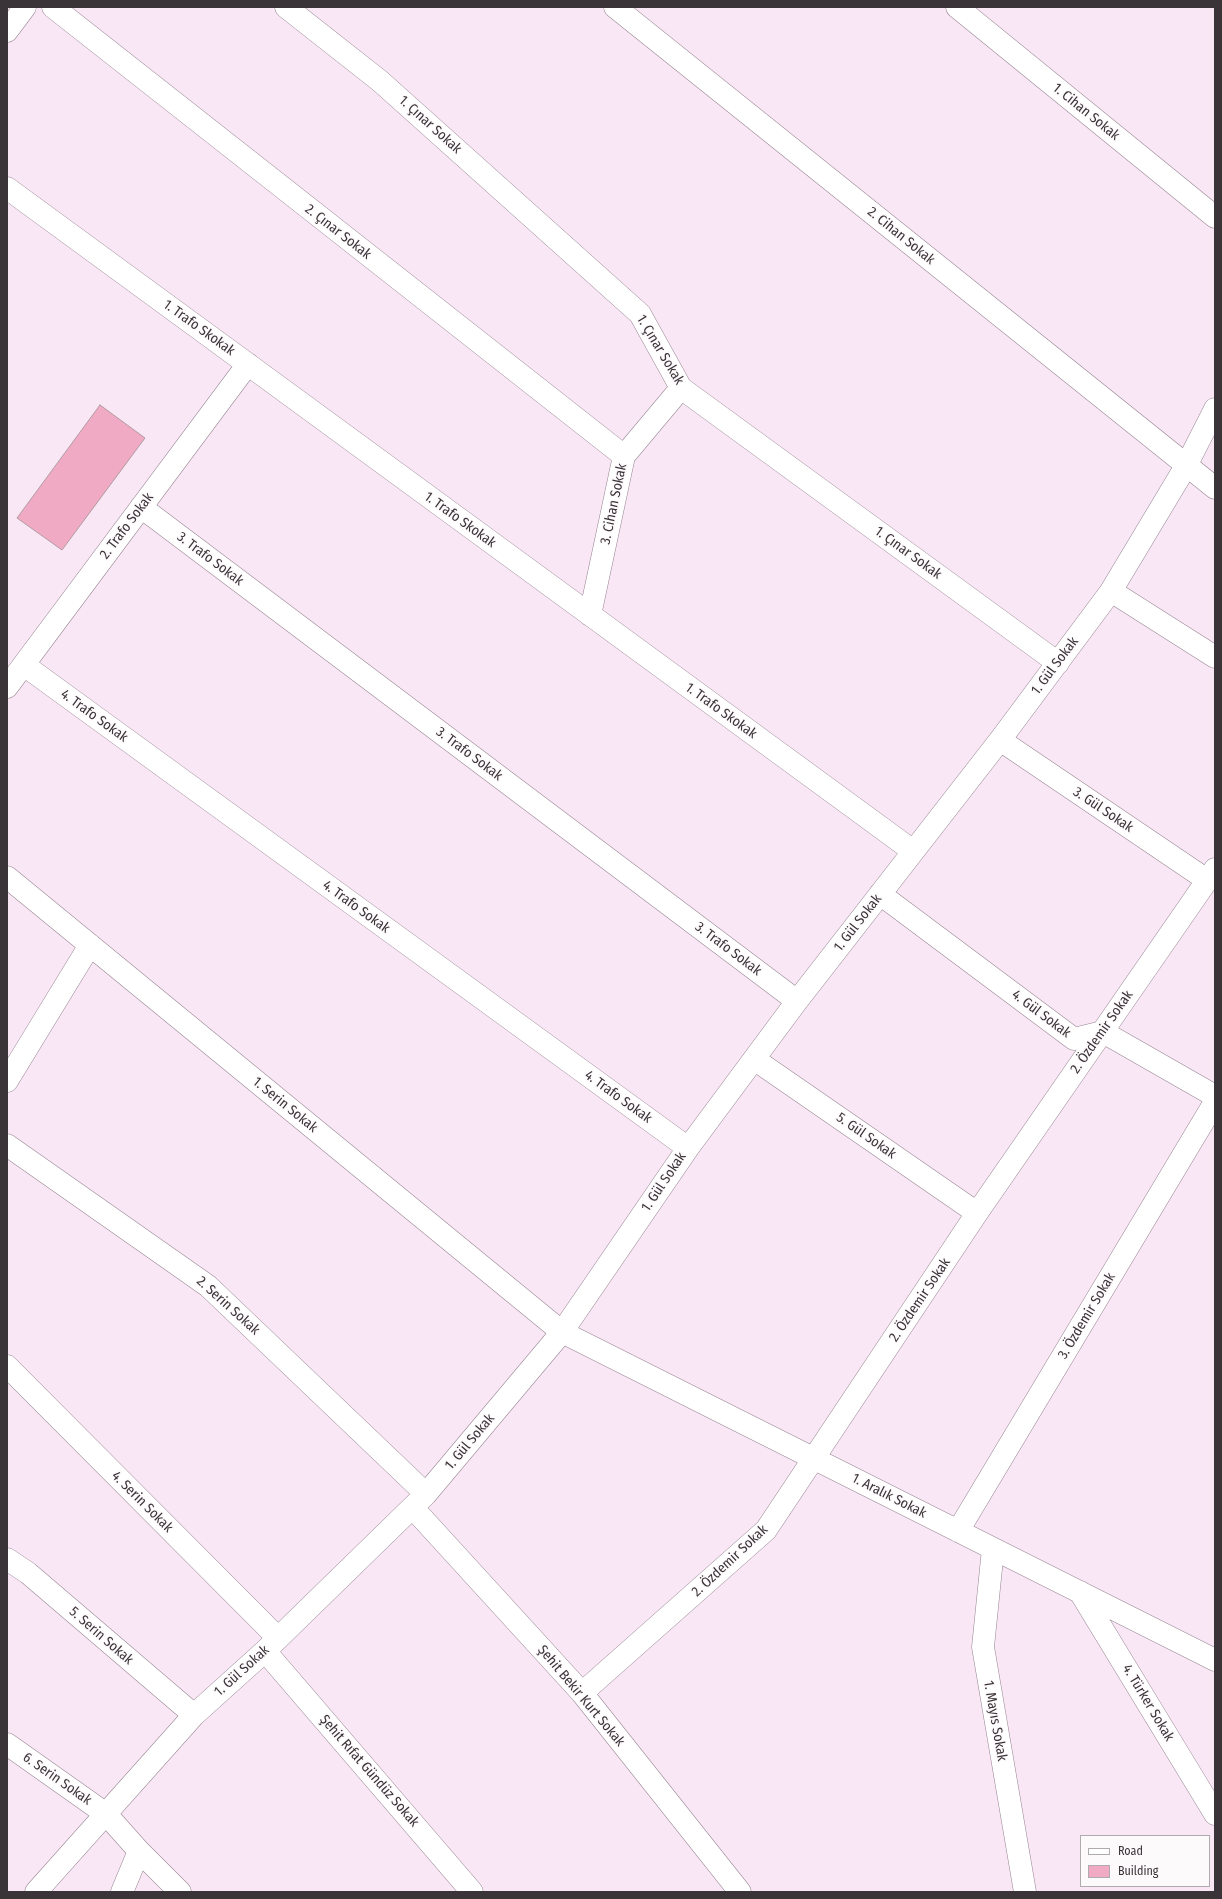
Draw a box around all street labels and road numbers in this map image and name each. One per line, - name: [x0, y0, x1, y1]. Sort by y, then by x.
- street label: 1. Cihan Sokak: [1049, 80, 1123, 144]
- street label: 1. Çınar Sokak: [395, 92, 465, 158]
- street label: 2. Çınar Sokak: [302, 201, 374, 263]
- street label: 2. Cihan Sokak: [864, 204, 938, 268]
- street label: 1. Trafo Skokak: [160, 296, 238, 360]
- street label: 1. Çınar Sokak: [633, 312, 687, 388]
- street label: 3. Cihan Sokak: [597, 462, 631, 546]
- street label: 1. Trafo Skokak: [421, 488, 499, 552]
- street label: 2. Trafo Sokak: [97, 490, 157, 562]
- street label: 1. Çınar Sokak: [871, 523, 945, 583]
- street label: 3. Trafo Sokak: [173, 529, 247, 589]
- street label: 1. Gül Sokak: [1028, 634, 1082, 698]
- street label: 1. Trafo Skokak: [682, 679, 760, 743]
- street label: 4. Trafo Sokak: [57, 686, 131, 746]
- street label: 3. Trafo Sokak: [432, 724, 506, 784]
- street label: 3. Gül Sokak: [1070, 784, 1136, 836]
- street label: 4. Trafo Sokak: [319, 877, 393, 937]
- street label: 1. Gül Sokak: [830, 891, 886, 955]
- street label: 3. Trafo Sokak: [691, 919, 765, 979]
- street label: 4. Gül Sokak: [1008, 986, 1074, 1042]
- street label: 2. Özdemir Sokak: [1067, 987, 1137, 1077]
- street label: 4. Trafo Sokak: [581, 1067, 655, 1127]
- street label: 1. Serin Sokak: [249, 1074, 321, 1136]
- street label: 5. Gül Sokak: [833, 1109, 899, 1163]
- street label: 1. Gül Sokak: [638, 1149, 690, 1215]
- street label: 2. Özdemir Sokak: [886, 1255, 954, 1345]
- street label: 3. Özdemir Sokak: [1055, 1270, 1119, 1362]
- street label: 2. Serin Sokak: [193, 1273, 263, 1339]
- street label: 1. Gül Sokak: [442, 1411, 498, 1473]
- street label: 4. Serin Sokak: [108, 1468, 176, 1536]
- street label: 1. Aralık Sokak: [849, 1470, 929, 1522]
- street label: 2. Özdemir Sokak: [689, 1522, 771, 1600]
- street label: 5. Serin Sokak: [65, 1604, 137, 1668]
- street label: 1. Gül Sokak: [211, 1642, 273, 1700]
- street label: Şehit Bekir Kurt Sokak: [534, 1642, 628, 1750]
- street label: 4. Türker Sokak: [1118, 1662, 1178, 1744]
- street label: 1. Mayıs Sokak: [980, 1679, 1010, 1763]
- street label: Şehit Rıfat Gündüz Sokak: [316, 1712, 422, 1830]
- street label: 6. Serin Sokak: [19, 1749, 95, 1809]

